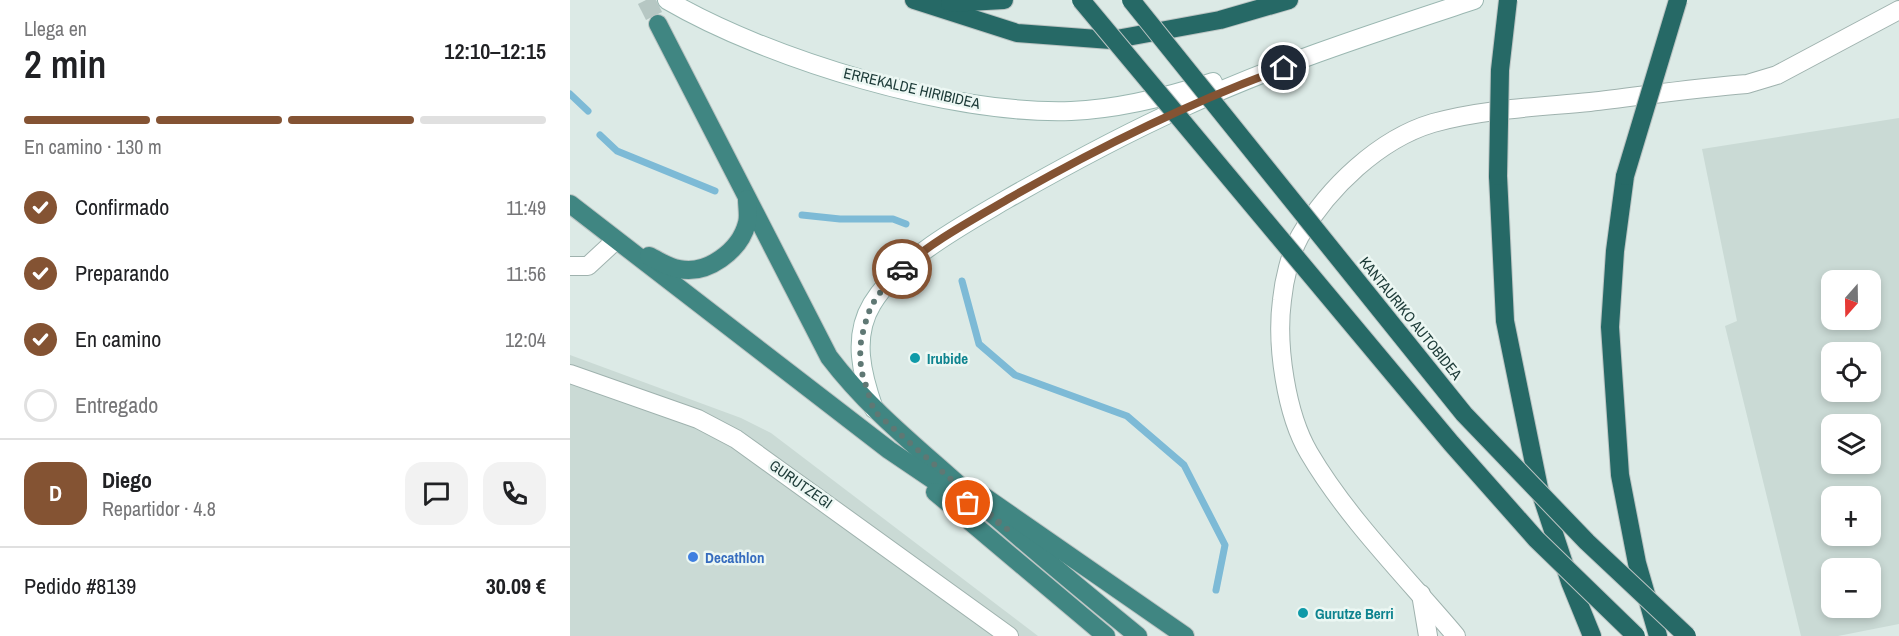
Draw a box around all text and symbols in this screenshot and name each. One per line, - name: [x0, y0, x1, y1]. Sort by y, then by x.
- text: Llega en: [24, 15, 87, 42]
- text: 12:10–12:15: [444, 36, 546, 66]
- text: 2 min: [24, 38, 106, 90]
- pin: [1258, 42, 1309, 93]
- icon: home: [1267, 51, 1300, 84]
- street label: ERREKALDE HIRIBIDEA: [842, 62, 983, 114]
- text: En camino · 130 m: [24, 133, 162, 160]
- icon: check: [24, 191, 57, 224]
- text: Confirmado: [75, 192, 169, 222]
- text: 11:49: [506, 194, 546, 221]
- courier: [872, 239, 932, 299]
- street label: KANTAURIKO AUTOBIDEA: [1355, 252, 1468, 385]
- icon: car: [886, 253, 919, 286]
- icon: check: [24, 257, 57, 290]
- text: Preparando: [75, 258, 169, 288]
- text: 11:56: [506, 260, 546, 287]
- north arrow: [1821, 270, 1881, 330]
- map controls: [1821, 270, 1881, 618]
- icon: check: [24, 323, 57, 356]
- text: En camino: [75, 324, 161, 354]
- text: 12:04: [505, 326, 546, 353]
- button: locate: [1821, 342, 1881, 402]
- place label: Irubide: [927, 348, 968, 369]
- marker: Irubide: [908, 351, 922, 365]
- text: Entregado: [75, 390, 158, 420]
- button: layers: [1821, 414, 1881, 474]
- street label: GURUTZEGI: [765, 455, 837, 513]
- button: chat: [405, 462, 468, 525]
- button: phone: [483, 462, 546, 525]
- text: Diego: [102, 465, 152, 495]
- pin: [942, 477, 993, 528]
- text: D: [49, 478, 62, 508]
- icon: bag: [951, 486, 984, 519]
- button: +: [1821, 486, 1881, 546]
- text: Repartidor · 4.8: [102, 495, 216, 522]
- place label: Decathlon: [705, 547, 764, 568]
- marker: Decathlon: [686, 550, 700, 564]
- button: −: [1821, 558, 1881, 618]
- text: Pedido #8139: [24, 571, 136, 601]
- text: 30.09 €: [486, 571, 546, 601]
- place label: Gurutze Berri: [1315, 603, 1394, 624]
- marker: Gurutze Berri: [1296, 606, 1310, 620]

